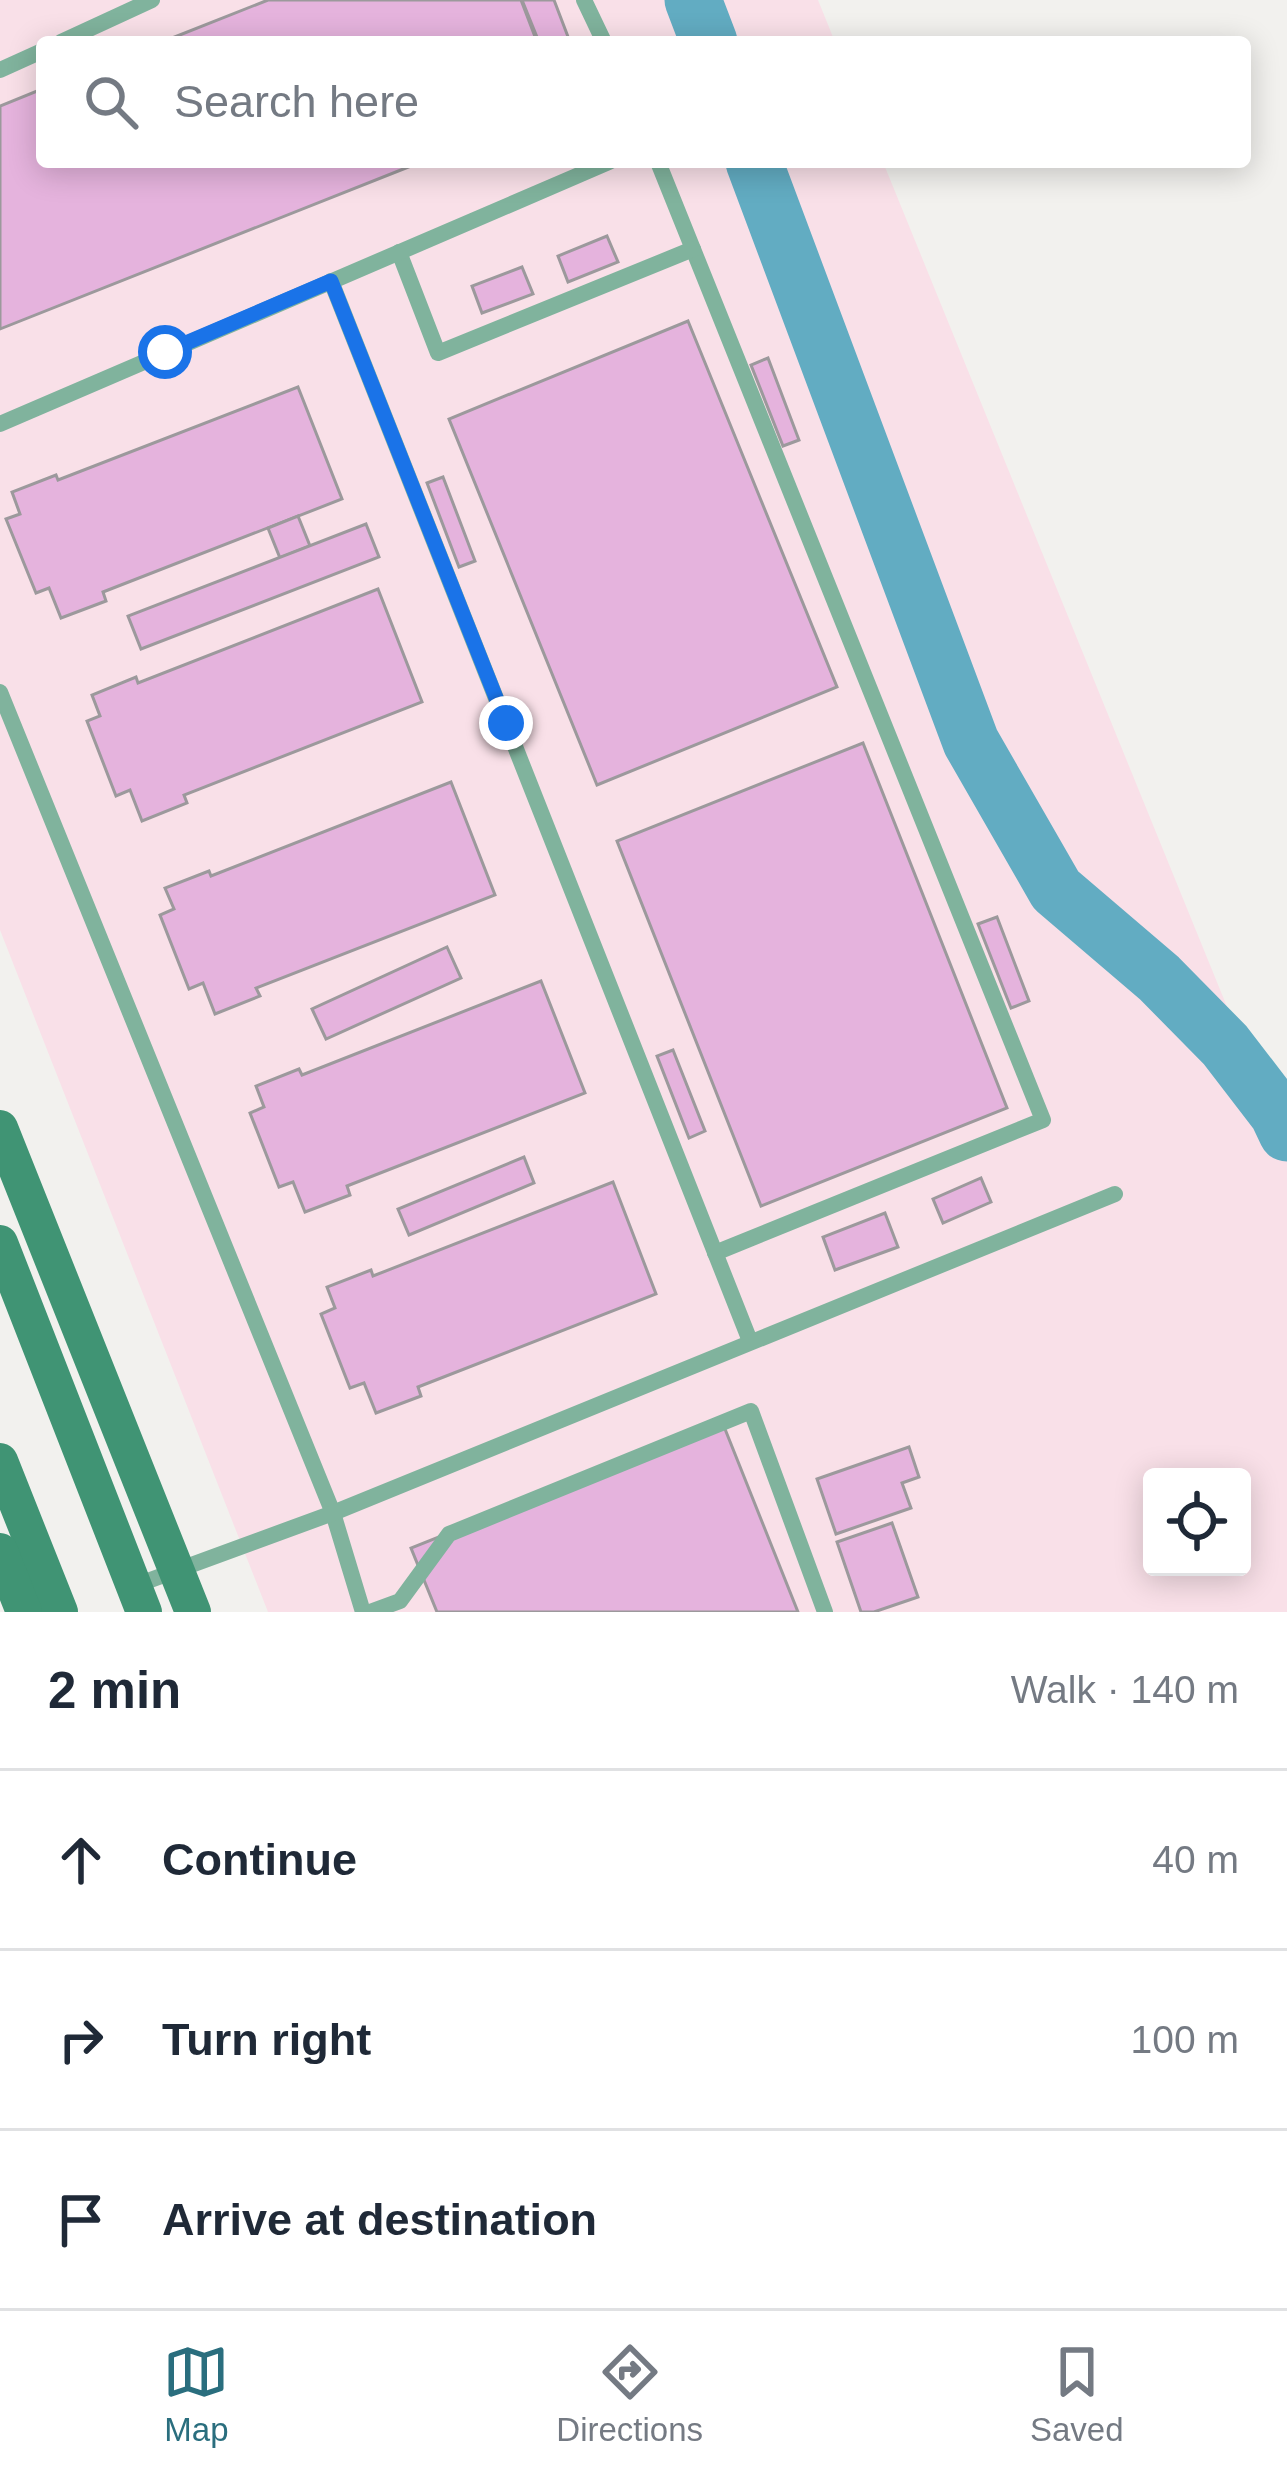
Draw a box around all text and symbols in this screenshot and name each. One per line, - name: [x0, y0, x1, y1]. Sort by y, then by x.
- search box: [36, 36, 1251, 168]
- icon: search: [78, 69, 144, 135]
- text: Search here: [174, 76, 419, 127]
- route start: [138, 325, 192, 379]
- route end: [479, 696, 533, 750]
- map controls: [1143, 1468, 1251, 1576]
- button: locate: [1143, 1468, 1251, 1576]
- text: 2 min: [48, 1662, 181, 1719]
- text: Walk · 140 m: [1011, 1668, 1239, 1711]
- icon: ahead: [48, 1827, 114, 1893]
- text: Continue: [162, 1834, 357, 1885]
- text: 40 m: [1152, 1838, 1239, 1881]
- icon: right: [48, 2007, 114, 2073]
- text: Turn right: [162, 2014, 371, 2065]
- text: 100 m: [1131, 2018, 1239, 2061]
- icon: arrive: [48, 2187, 114, 2253]
- text: Arrive at destination: [162, 2194, 597, 2245]
- tab: Map: [163, 2339, 229, 2449]
- tab: Directions: [556, 2339, 703, 2449]
- tab: Saved: [1030, 2339, 1124, 2449]

